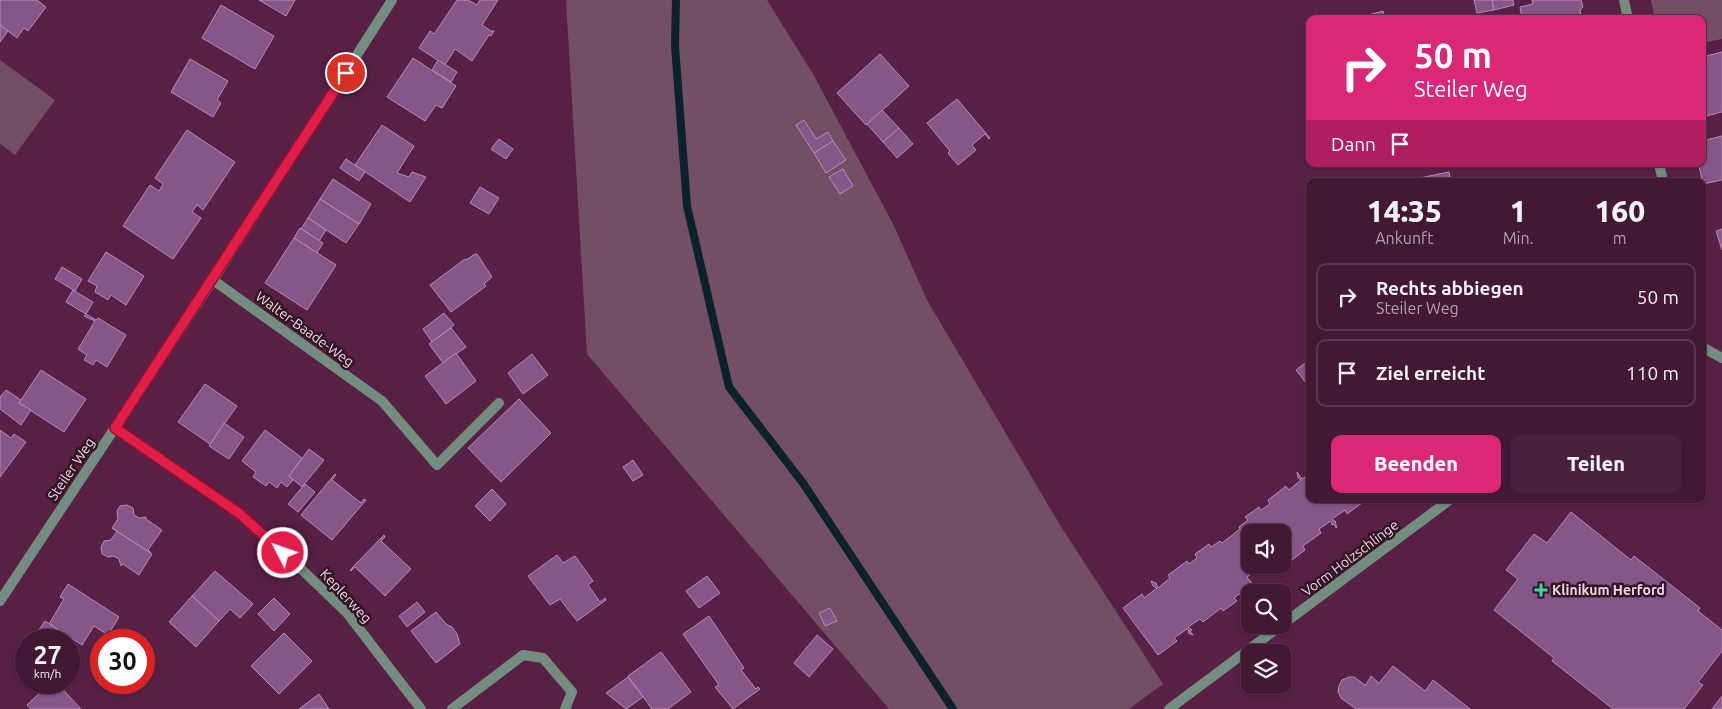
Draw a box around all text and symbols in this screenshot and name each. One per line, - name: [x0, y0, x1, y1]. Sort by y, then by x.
- icon: right: [1331, 35, 1396, 100]
- text: 50 m: [1414, 35, 1492, 75]
- pin: [325, 52, 367, 94]
- icon: arrive: [332, 59, 360, 87]
- text: Steiler Weg: [1414, 76, 1528, 101]
- icon: arrive: [1386, 130, 1414, 158]
- text: Dann: [1331, 133, 1376, 155]
- text: 14:35: [1367, 194, 1442, 228]
- text: 1: [1510, 194, 1527, 228]
- text: 160: [1594, 194, 1645, 228]
- text: Ankunft: [1375, 229, 1433, 247]
- text: Min.: [1503, 229, 1534, 247]
- text: m: [1613, 229, 1627, 247]
- text: Rechts abbiegen: [1376, 277, 1524, 299]
- icon: right: [1333, 283, 1361, 311]
- text: 50 m: [1637, 286, 1679, 308]
- street label: Walter-Baade-Weg: [253, 288, 357, 370]
- text: Steiler Weg: [1376, 299, 1459, 317]
- icon: arrive: [1333, 359, 1361, 387]
- text: Ziel erreicht: [1376, 362, 1485, 384]
- text: 110 m: [1626, 362, 1679, 384]
- street label: Steiler Weg: [44, 435, 98, 503]
- button: Beenden: [1331, 435, 1501, 493]
- button: Teilen: [1511, 435, 1681, 493]
- street label: Vorm Holzschlinge: [1299, 516, 1401, 600]
- map controls: [1241, 524, 1291, 694]
- button: sound: [1241, 524, 1291, 574]
- position arrow: [256, 526, 308, 578]
- street label: Keplerweg: [317, 566, 375, 626]
- place label: Klinikum Herford: [1552, 582, 1665, 598]
- marker: Klinikum Herford: [1534, 583, 1548, 597]
- button: search: [1241, 584, 1291, 634]
- speed limit sign: 30: [90, 629, 155, 694]
- text: 27: [33, 641, 62, 669]
- button: layers: [1241, 644, 1291, 694]
- text: km/h: [34, 667, 61, 680]

